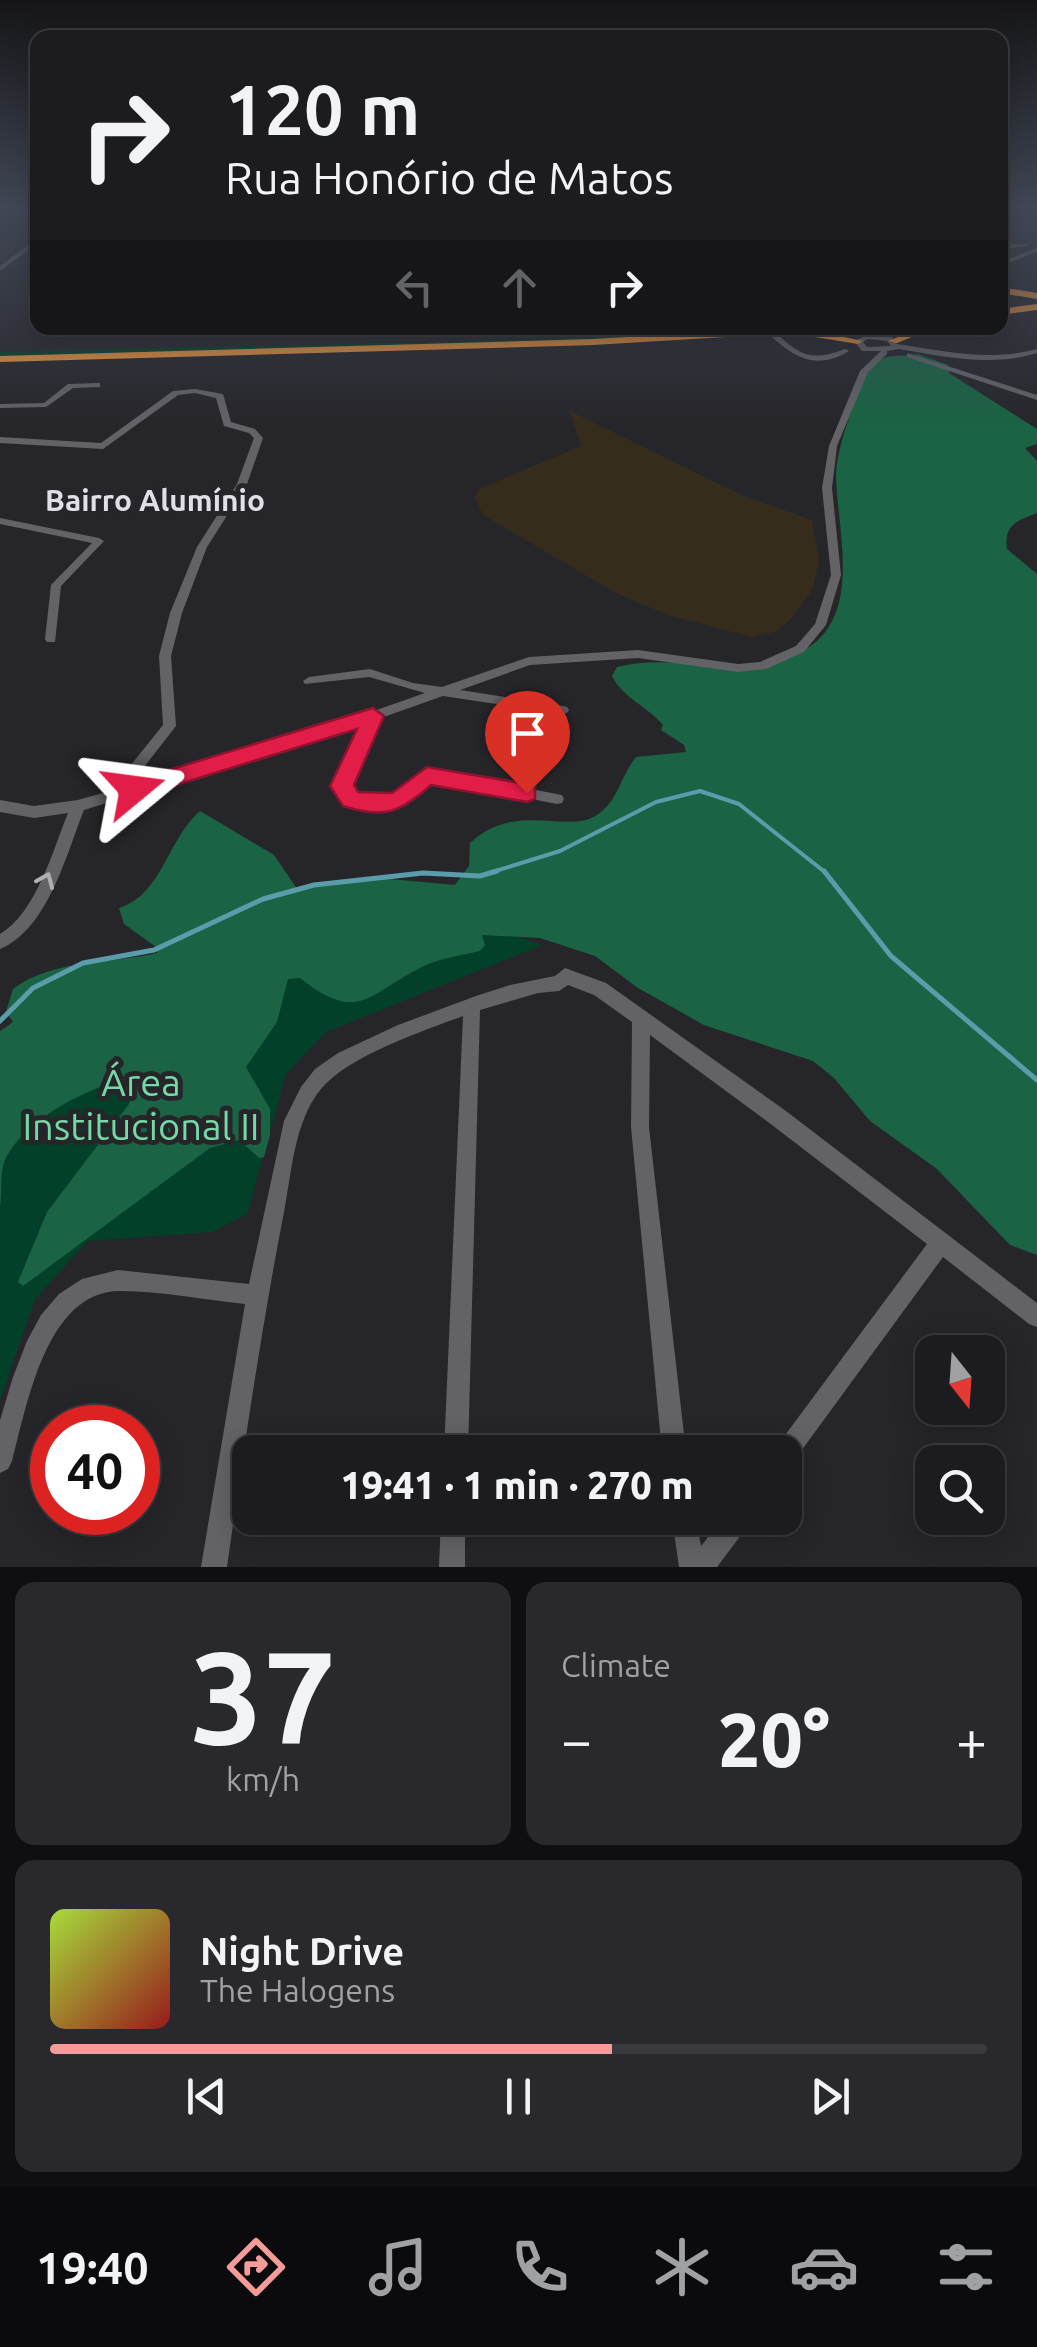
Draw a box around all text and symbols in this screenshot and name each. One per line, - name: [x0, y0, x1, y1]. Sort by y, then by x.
- icon: right: [60, 70, 190, 200]
- text: 120 m: [225, 70, 420, 148]
- text: Rua Honório de Matos: [225, 152, 674, 203]
- icon: left: [387, 260, 442, 315]
- icon: ahead: [492, 260, 547, 315]
- icon: right: [597, 260, 652, 315]
- district label: Bairro Alumínio: [45, 483, 265, 517]
- pin: [485, 691, 570, 794]
- icon: arrive: [500, 706, 555, 761]
- position arrow: [82, 737, 186, 841]
- one-way arrow: [34, 872, 54, 890]
- park label: Área Institucional II: [22, 1061, 260, 1147]
- north arrow: [915, 1335, 1005, 1425]
- map controls: [915, 1335, 1005, 1535]
- speed limit sign: 40: [30, 1405, 160, 1535]
- button: search: [915, 1445, 1005, 1535]
- text: 19:41 · 1 min · 270 m: [340, 1464, 694, 1506]
- text: 37: [190, 1623, 336, 1769]
- text: Climate: [561, 1647, 671, 1683]
- text: 20°: [718, 1697, 830, 1781]
- text: −: [561, 1709, 592, 1770]
- text: +: [956, 1709, 987, 1770]
- text: km/h: [226, 1761, 300, 1797]
- text: Night Drive: [200, 1930, 404, 1972]
- text: The Halogens: [200, 1972, 395, 2008]
- icon: previous: [179, 2069, 234, 2124]
- icon: pause: [491, 2069, 546, 2124]
- icon: next: [803, 2069, 858, 2124]
- icon: directions: [221, 2232, 291, 2302]
- icon: music: [363, 2232, 433, 2302]
- icon: phone: [505, 2232, 575, 2302]
- icon: climate: [647, 2232, 717, 2302]
- icon: car: [789, 2232, 859, 2302]
- icon: filters: [931, 2232, 1001, 2302]
- text: 19:40: [36, 2242, 149, 2293]

